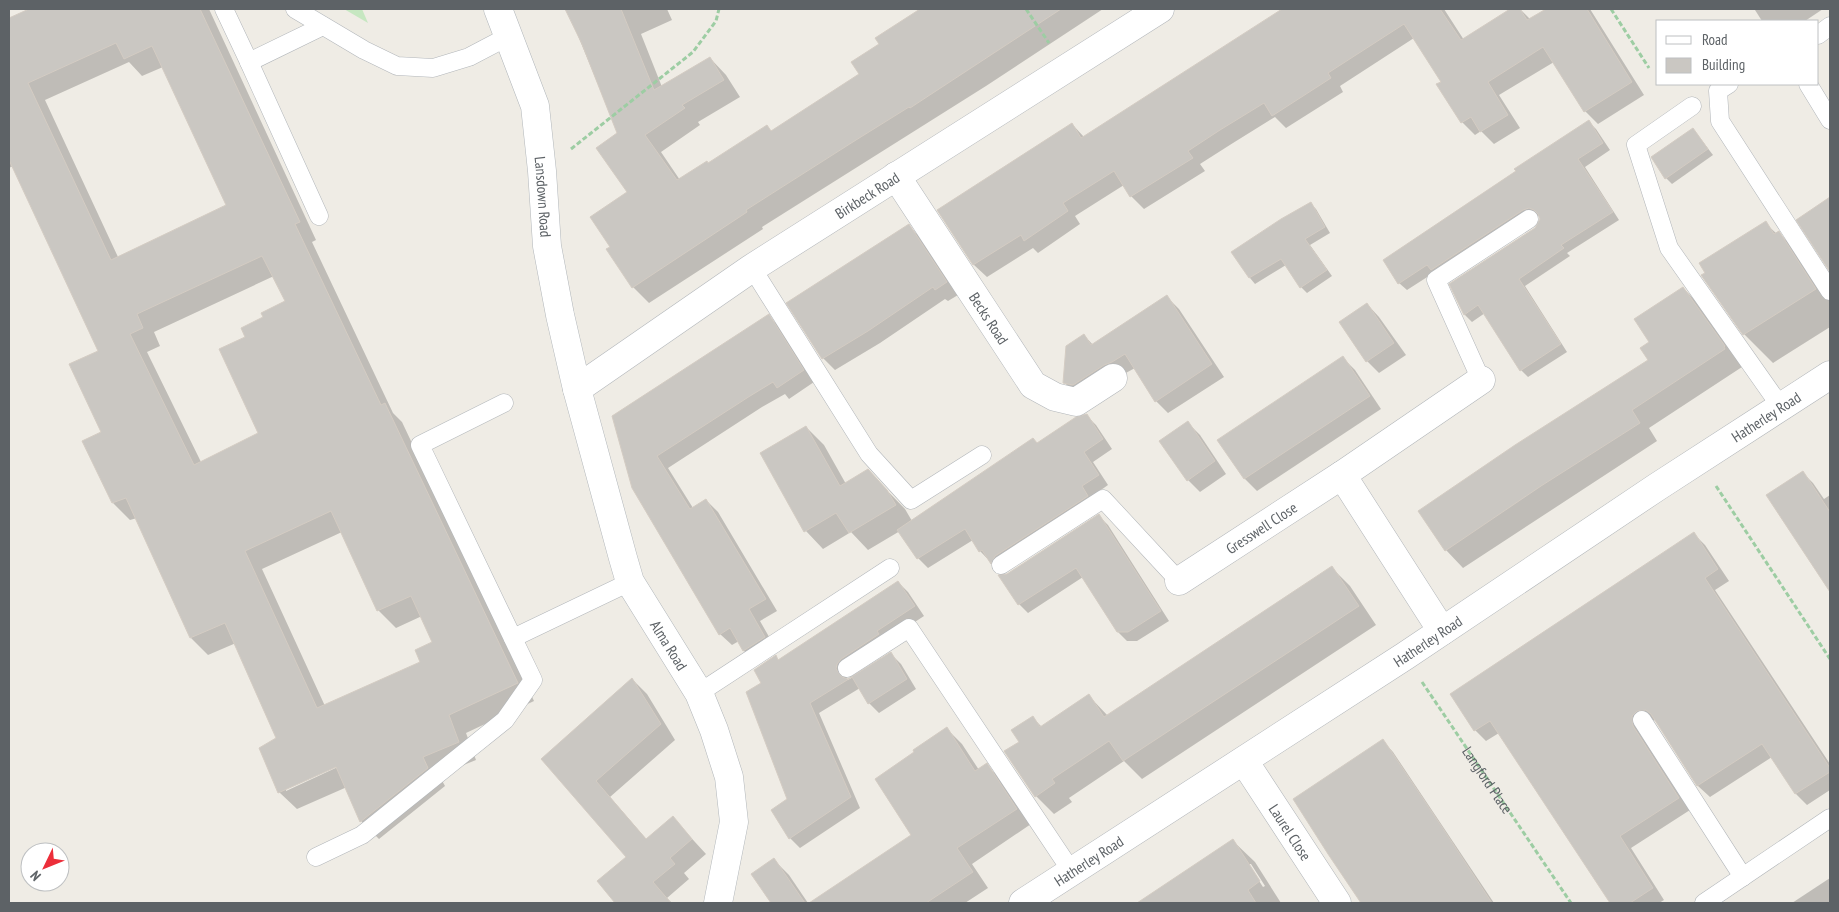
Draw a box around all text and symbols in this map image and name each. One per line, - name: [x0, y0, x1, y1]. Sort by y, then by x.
- legend: [1656, 20, 1819, 85]
- text: Road: [1702, 30, 1728, 49]
- text: Building: [1702, 55, 1745, 74]
- street label: Lansdown Road: [531, 155, 556, 238]
- street label: Birkbeck Road: [831, 168, 903, 222]
- street label: Becks Road: [965, 289, 1013, 348]
- street label: Hatherley Road: [1728, 387, 1804, 446]
- street label: Gresswell Close: [1222, 497, 1300, 558]
- street label: Hatherley Road: [1390, 611, 1465, 671]
- street label: Alma Road: [647, 617, 692, 674]
- street label: Langford Place: [1459, 743, 1517, 817]
- street label: Laurel Close: [1265, 800, 1316, 864]
- street label: Hatherley Road: [1050, 831, 1127, 890]
- north arrow: [20, 842, 70, 892]
- text: N: [26, 867, 45, 885]

